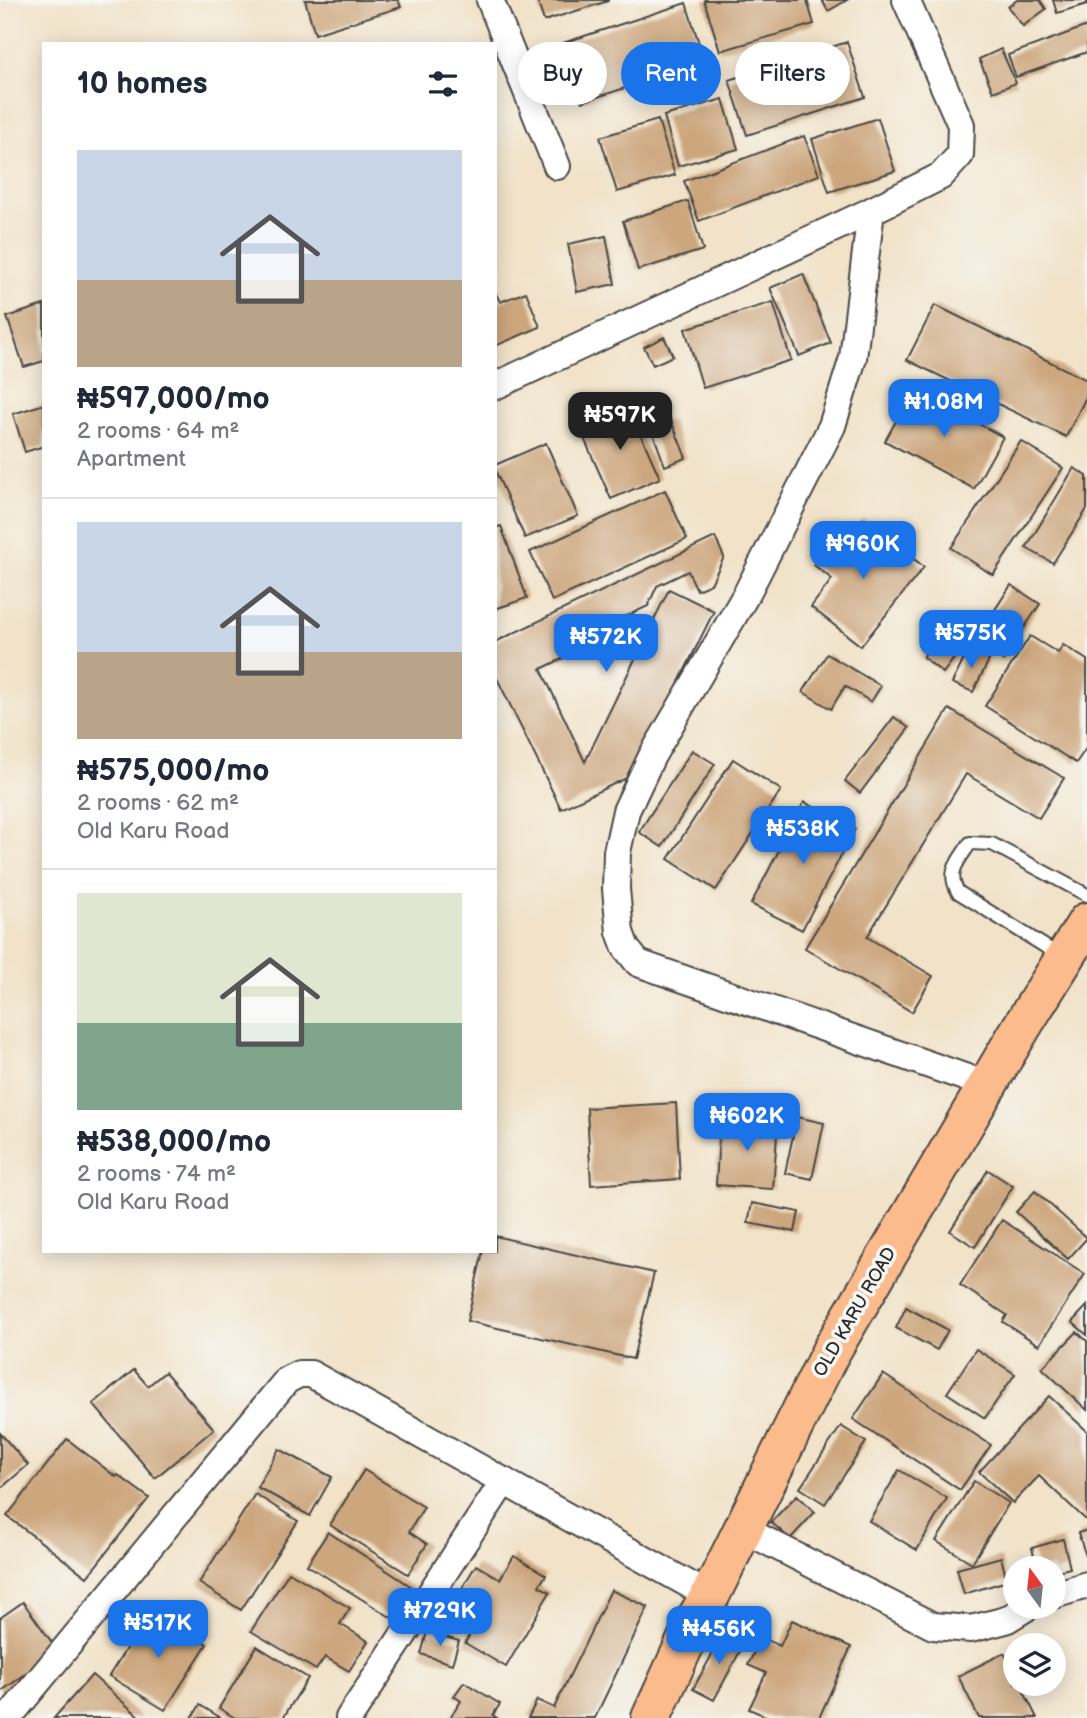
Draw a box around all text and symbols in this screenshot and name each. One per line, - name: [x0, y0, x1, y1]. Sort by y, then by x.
- chip: Buy: [518, 42, 607, 105]
- chip: Rent: [621, 42, 721, 105]
- chip: Filters: [735, 42, 850, 105]
- icon: filters: [424, 65, 462, 103]
- text: 10 homes: [77, 66, 208, 102]
- icon: home: [207, 196, 333, 322]
- pin: ₦1.08M: [887, 380, 1001, 439]
- text: ₦597,000/mo: [77, 381, 270, 417]
- text: ₦1.08M: [904, 388, 984, 416]
- pin: ₦597K: [571, 392, 669, 452]
- text: ₦597K: [584, 401, 656, 429]
- text: 2 rooms · 64 m²: [77, 417, 239, 445]
- text: Apartment: [77, 445, 186, 473]
- pin: ₦960K: [814, 522, 912, 581]
- text: ₦960K: [826, 530, 900, 558]
- icon: home: [207, 568, 333, 694]
- pin: ₦575K: [922, 610, 1020, 670]
- pin: ₦572K: [557, 614, 655, 674]
- text: ₦575K: [935, 619, 1007, 647]
- text: ₦572K: [570, 623, 642, 651]
- text: ₦575,000/mo: [77, 753, 269, 789]
- text: 2 rooms · 62 m²: [77, 789, 239, 817]
- pin: ₦538K: [754, 806, 852, 866]
- text: ₦538K: [767, 815, 839, 843]
- text: Old Karu Road: [77, 817, 229, 845]
- icon: home: [207, 939, 333, 1065]
- pin: ₦602K: [698, 1094, 796, 1153]
- text: ₦602K: [710, 1102, 784, 1130]
- text: ₦538,000/mo: [77, 1124, 271, 1160]
- text: 2 rooms · 74 m²: [77, 1160, 236, 1188]
- text: Old Karu Road: [77, 1188, 229, 1216]
- street label: OLD KARU ROAD: [810, 1244, 900, 1380]
- north arrow: [1003, 1556, 1066, 1619]
- map controls: [1003, 1556, 1066, 1696]
- pin: ₦729K: [391, 1588, 489, 1648]
- text: ₦729K: [404, 1597, 476, 1625]
- pin: ₦517K: [109, 1600, 207, 1660]
- pin: ₦456K: [670, 1606, 768, 1666]
- text: ₦517K: [124, 1609, 192, 1637]
- text: ₦456K: [682, 1615, 756, 1643]
- button: layers: [1003, 1633, 1066, 1696]

